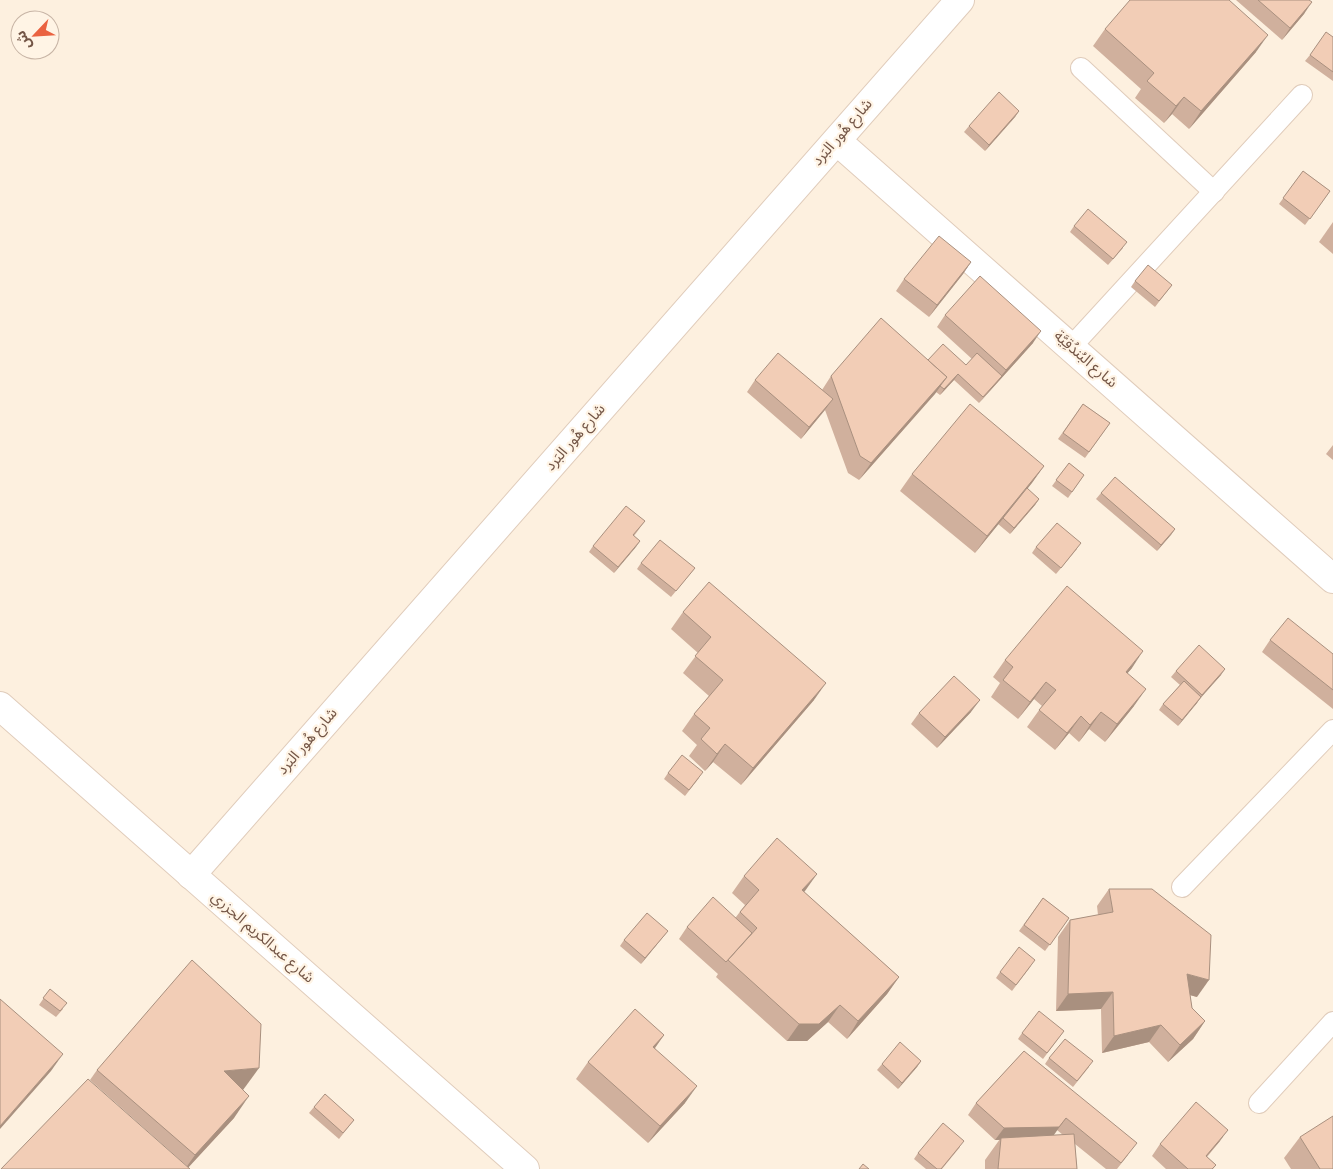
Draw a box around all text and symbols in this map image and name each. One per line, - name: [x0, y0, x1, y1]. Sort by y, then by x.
- north arrow: [10, 10, 60, 60]
- text: ش: [13, 28, 36, 52]
- street label: شارع هُور البَرد: [809, 95, 878, 171]
- street label: شارع البُندُقِيَّة: [1049, 327, 1121, 394]
- street label: شارع هُور البَرد: [542, 400, 611, 476]
- street label: شارع هُور البَرد: [274, 704, 343, 780]
- street label: شارع عبدالكريم الجزري: [206, 888, 318, 989]

